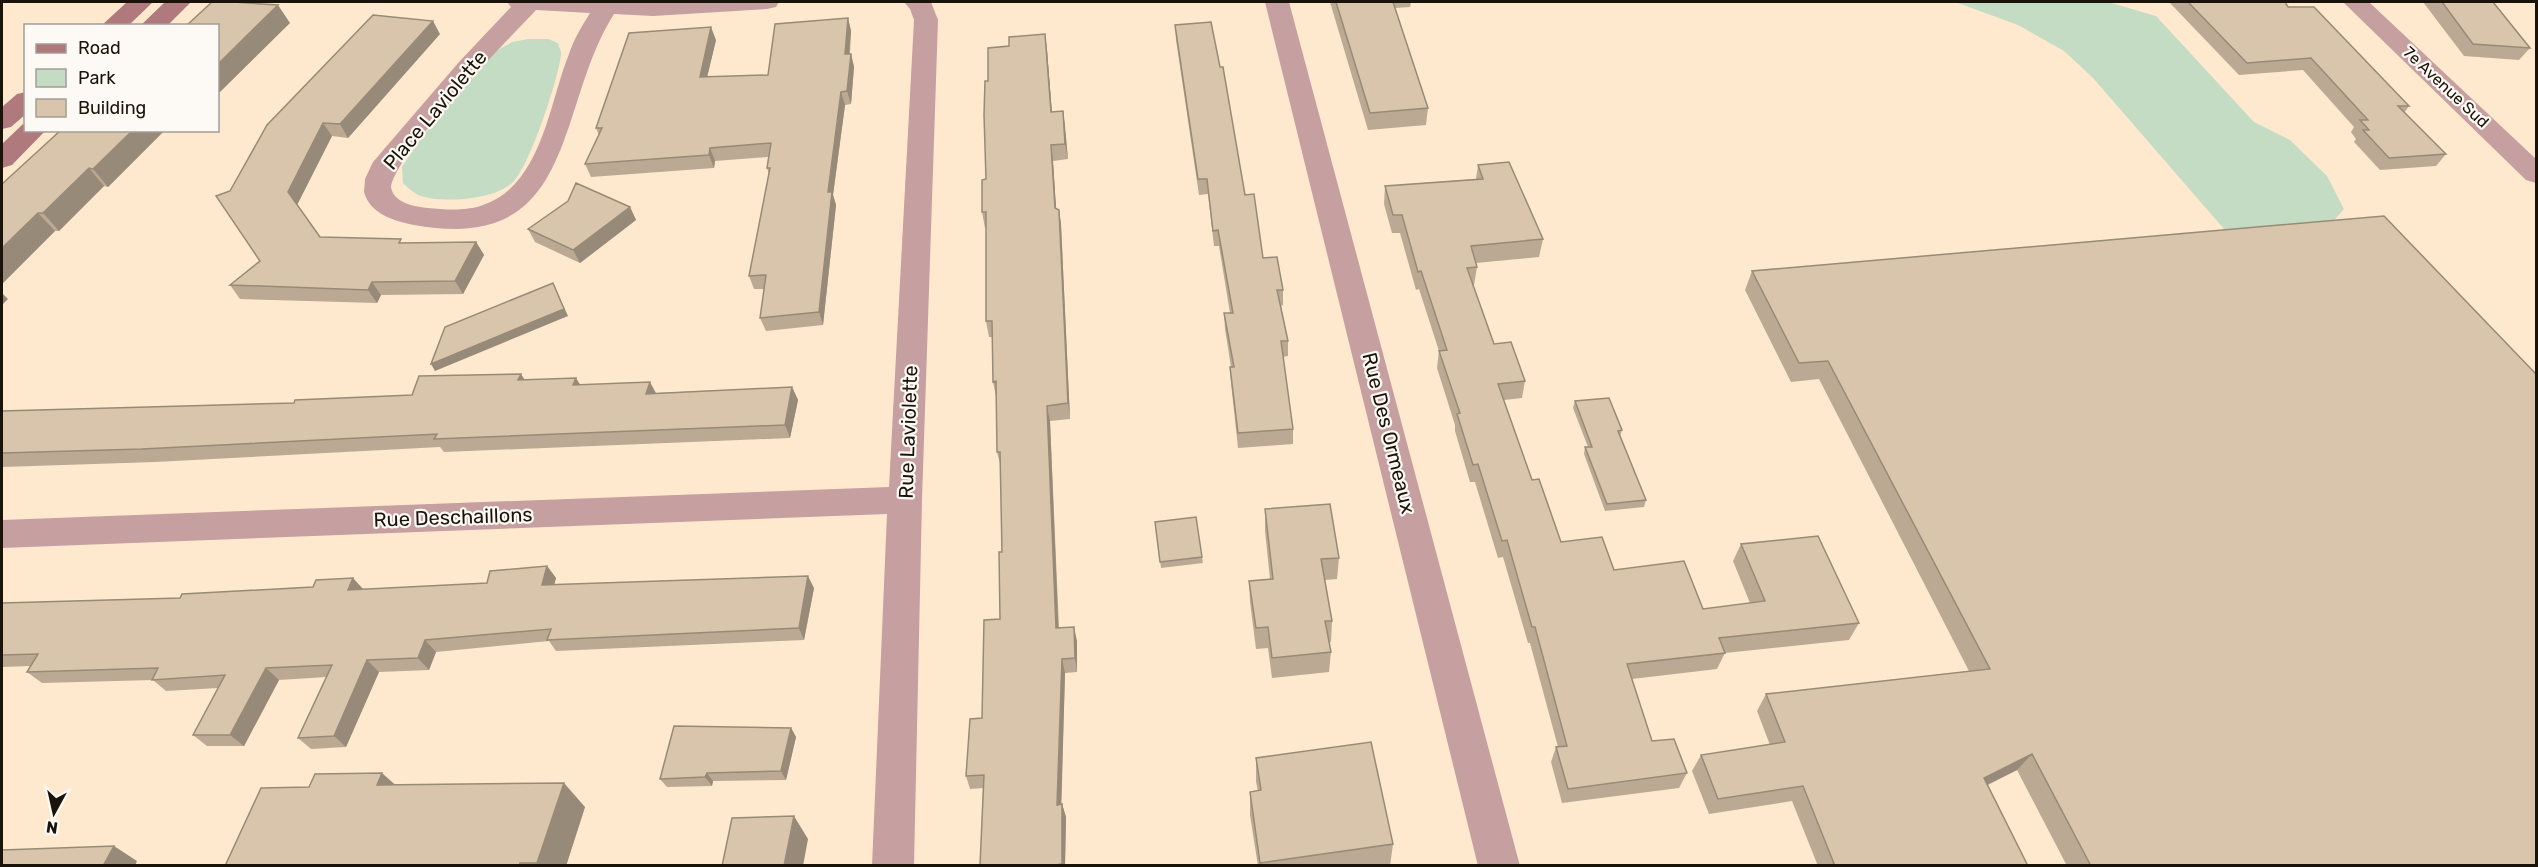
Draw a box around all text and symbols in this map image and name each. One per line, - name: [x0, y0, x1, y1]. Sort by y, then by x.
- legend: [24, 24, 219, 132]
- text: Road: [78, 37, 121, 59]
- street label: 7e Avenue Sud: [2399, 43, 2493, 131]
- street label: Place Laviolette: [378, 46, 492, 174]
- text: Park: [78, 67, 116, 89]
- text: Building: [78, 97, 146, 119]
- street label: Rue Des Ormeaux: [1357, 350, 1421, 516]
- street label: Rue Laviolette: [894, 365, 922, 499]
- street label: Rue Deschaillons: [373, 502, 533, 532]
- north arrow: [24, 783, 84, 843]
- text: N: [45, 817, 59, 838]

